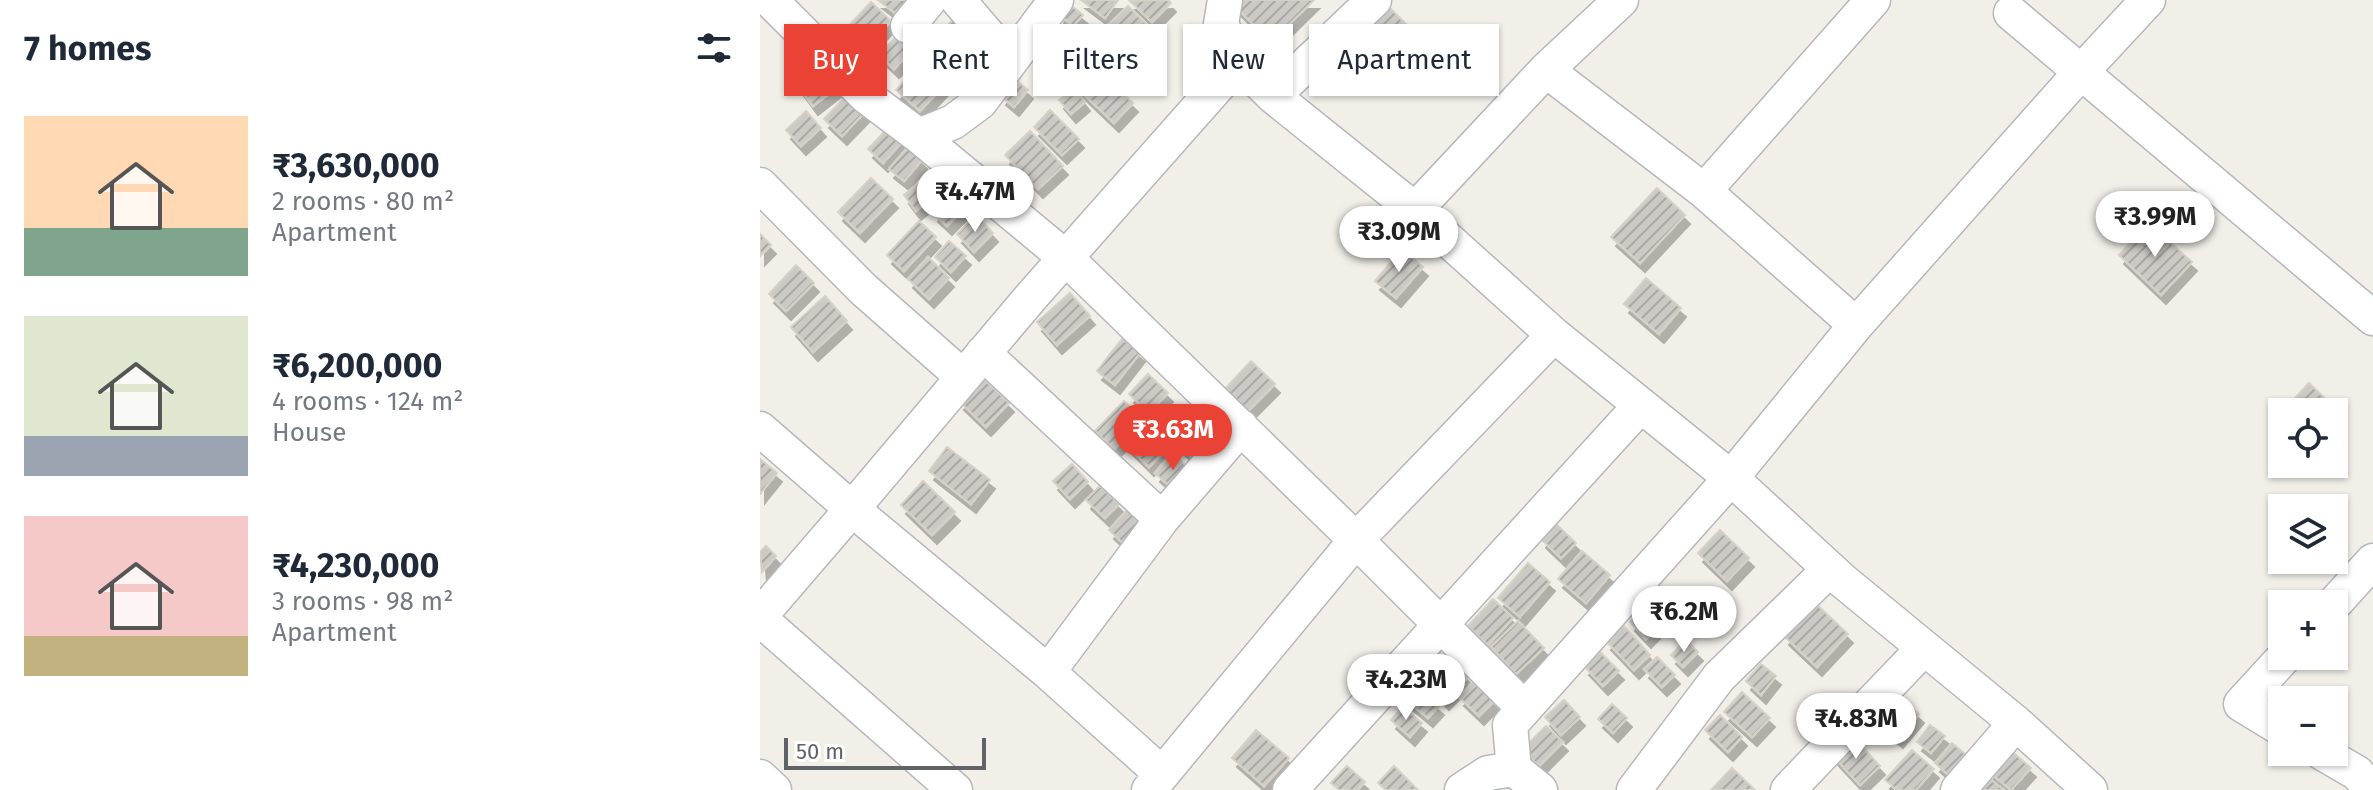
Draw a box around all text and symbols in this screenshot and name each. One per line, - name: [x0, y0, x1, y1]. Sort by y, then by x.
- chip: Buy: [784, 24, 887, 96]
- chip: Rent: [903, 24, 1017, 96]
- chip: Filters: [1033, 24, 1167, 96]
- chip: New: [1183, 24, 1293, 96]
- chip: Apartment: [1309, 24, 1499, 96]
- icon: filters: [692, 26, 736, 70]
- text: 7 homes: [24, 28, 151, 69]
- text: ₹3,630,000: [272, 145, 440, 186]
- icon: home: [88, 148, 184, 244]
- pin: ₹4.47M: [910, 166, 1040, 234]
- text: ₹4.47M: [935, 176, 1015, 207]
- text: 2 rooms · 80 m²: [272, 186, 454, 217]
- pin: ₹3.99M: [2090, 191, 2220, 259]
- text: ₹3.99M: [2114, 201, 2196, 232]
- pin: ₹3.09M: [1334, 206, 1464, 274]
- text: ₹3.09M: [1357, 216, 1441, 247]
- text: Apartment: [272, 217, 397, 248]
- text: ₹6,200,000: [272, 345, 442, 386]
- icon: home: [88, 348, 184, 444]
- text: 4 rooms · 124 m²: [272, 386, 464, 417]
- map controls: [2268, 398, 2348, 766]
- button: locate: [2268, 398, 2348, 478]
- pin: ₹3.63M: [1108, 404, 1238, 472]
- text: ₹3.63M: [1132, 414, 1214, 445]
- text: House: [272, 417, 346, 448]
- button: layers: [2268, 494, 2348, 574]
- text: ₹4,230,000: [272, 545, 439, 586]
- icon: home: [88, 548, 184, 644]
- text: 3 rooms · 98 m²: [272, 586, 453, 617]
- pin: ₹6.2M: [1628, 586, 1740, 654]
- button: +: [2268, 590, 2348, 670]
- text: ₹6.2M: [1650, 596, 1718, 627]
- text: Apartment: [272, 617, 397, 648]
- pin: ₹4.23M: [1341, 654, 1471, 722]
- text: ₹4.23M: [1365, 664, 1447, 695]
- button: −: [2268, 686, 2348, 766]
- pin: ₹4.83M: [1791, 693, 1921, 761]
- text: ₹4.83M: [1814, 703, 1898, 734]
- scale bar: [784, 734, 986, 770]
- text: 50 m: [796, 738, 844, 765]

